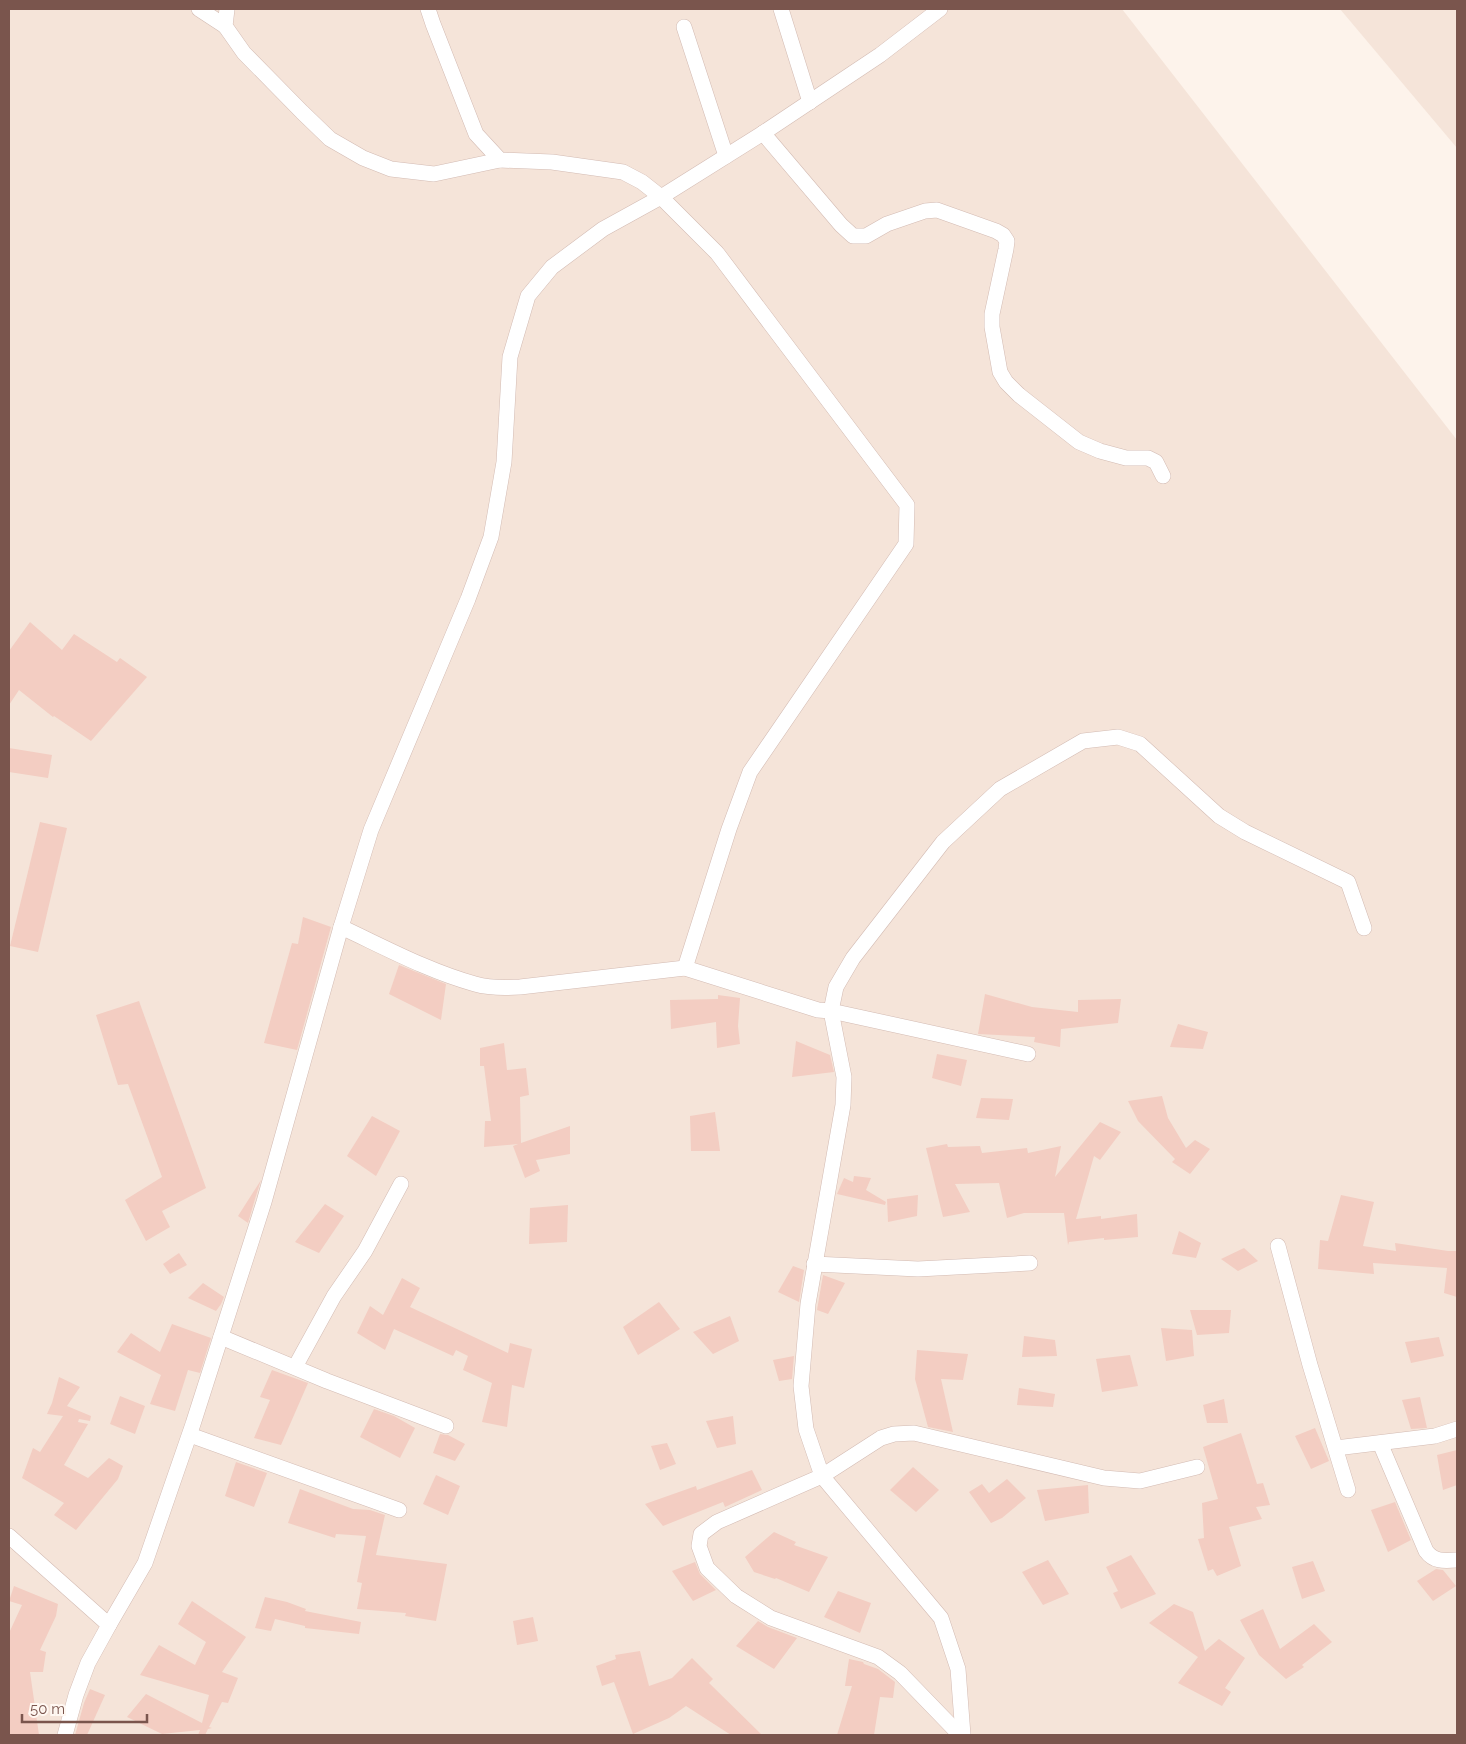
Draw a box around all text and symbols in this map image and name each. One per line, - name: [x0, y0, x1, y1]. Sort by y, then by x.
- scale bar: [22, 1692, 148, 1724]
- text: 50 m: [30, 1700, 65, 1718]

